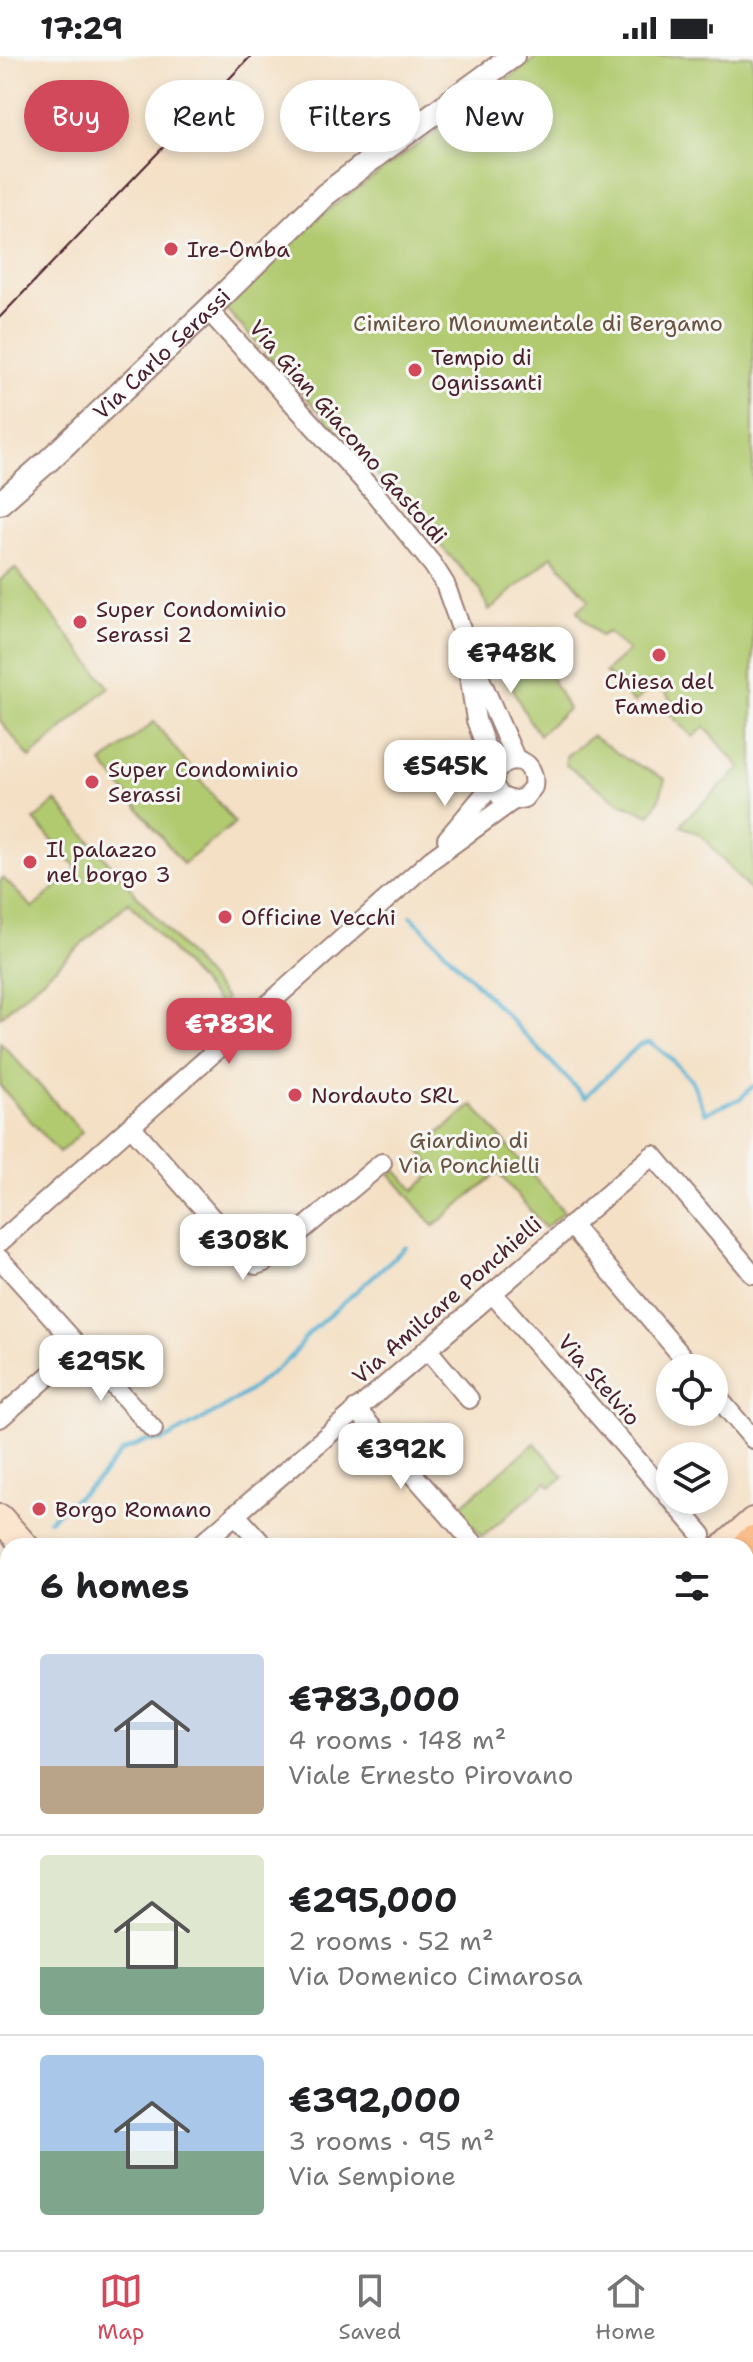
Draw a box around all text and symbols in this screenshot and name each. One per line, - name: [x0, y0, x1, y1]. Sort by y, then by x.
- text: 17:29: [40, 8, 123, 49]
- chip: Buy: [24, 80, 129, 152]
- chip: Rent: [145, 80, 264, 152]
- chip: Filters: [280, 80, 420, 152]
- chip: New: [436, 80, 553, 152]
- place label: Ire-Omba: [187, 235, 290, 264]
- marker: Ire-Omba: [162, 240, 180, 258]
- street label: Via Carlo Serassi: [86, 282, 237, 426]
- park label: Cimitero Monumentale di Bergamo: [353, 309, 723, 338]
- street label: Via Gian Giacomo Gastoldi: [243, 314, 453, 550]
- place label: Tempio di Ognissanti: [431, 343, 543, 397]
- marker: Tempio di Ognissanti: [406, 361, 424, 379]
- place label: Super Condominio Serassi 2: [96, 595, 287, 649]
- marker: Super Condominio Serassi 2: [71, 613, 89, 631]
- pin: €748K: [455, 627, 567, 695]
- text: €748K: [466, 635, 556, 670]
- marker: Chiesa del Famedio: [650, 646, 668, 664]
- place label: Chiesa del Famedio: [604, 667, 714, 721]
- pin: €545K: [389, 740, 501, 808]
- text: €545K: [402, 748, 488, 783]
- place label: Super Condominio Serassi: [108, 755, 299, 809]
- marker: Super Condominio Serassi: [83, 773, 101, 791]
- place label: Il palazzo nel borgo 3: [46, 835, 171, 889]
- marker: Il palazzo nel borgo 3: [21, 853, 39, 871]
- place label: Officine Vecchi: [241, 903, 396, 932]
- marker: Officine Vecchi: [216, 908, 234, 926]
- pin: €783K: [173, 998, 285, 1066]
- text: €783K: [184, 1006, 274, 1041]
- place label: Nordauto SRL: [311, 1081, 459, 1110]
- marker: Nordauto SRL: [286, 1086, 304, 1104]
- park label: Giardino di Via Ponchielli: [398, 1126, 540, 1180]
- street label: Via Amilcare Ponchielli: [346, 1209, 548, 1391]
- pin: €308K: [187, 1214, 299, 1282]
- text: €308K: [198, 1222, 288, 1257]
- street label: Via Stelvio: [551, 1328, 647, 1432]
- pin: €295K: [45, 1335, 157, 1403]
- text: €295K: [57, 1343, 145, 1378]
- map controls: [656, 1354, 728, 1514]
- button: locate: [656, 1354, 728, 1426]
- pin: €392K: [345, 1423, 457, 1491]
- text: €392K: [356, 1431, 446, 1466]
- button: layers: [656, 1442, 728, 1514]
- place label: Borgo Romano: [55, 1495, 212, 1524]
- marker: Borgo Romano: [30, 1500, 48, 1518]
- text: 6 homes: [40, 1563, 189, 1609]
- icon: filters: [670, 1564, 714, 1608]
- text: €783,000: [288, 1676, 460, 1722]
- icon: home: [104, 1686, 200, 1782]
- text: 4 rooms · 148 m²: [288, 1722, 506, 1757]
- text: Viale Ernesto Pirovano: [288, 1757, 573, 1792]
- text: €295,000: [288, 1877, 458, 1923]
- icon: home: [104, 1887, 200, 1983]
- text: 2 rooms · 52 m²: [288, 1923, 494, 1958]
- text: Via Domenico Cimarosa: [288, 1958, 583, 1993]
- text: €392,000: [288, 2077, 461, 2123]
- icon: home: [104, 2087, 200, 2183]
- text: 3 rooms · 95 m²: [288, 2123, 495, 2158]
- text: Via Sempione: [288, 2158, 456, 2193]
- tab: Map: [97, 2269, 144, 2346]
- tab: Saved: [339, 2269, 401, 2346]
- tab: Home: [595, 2269, 656, 2346]

